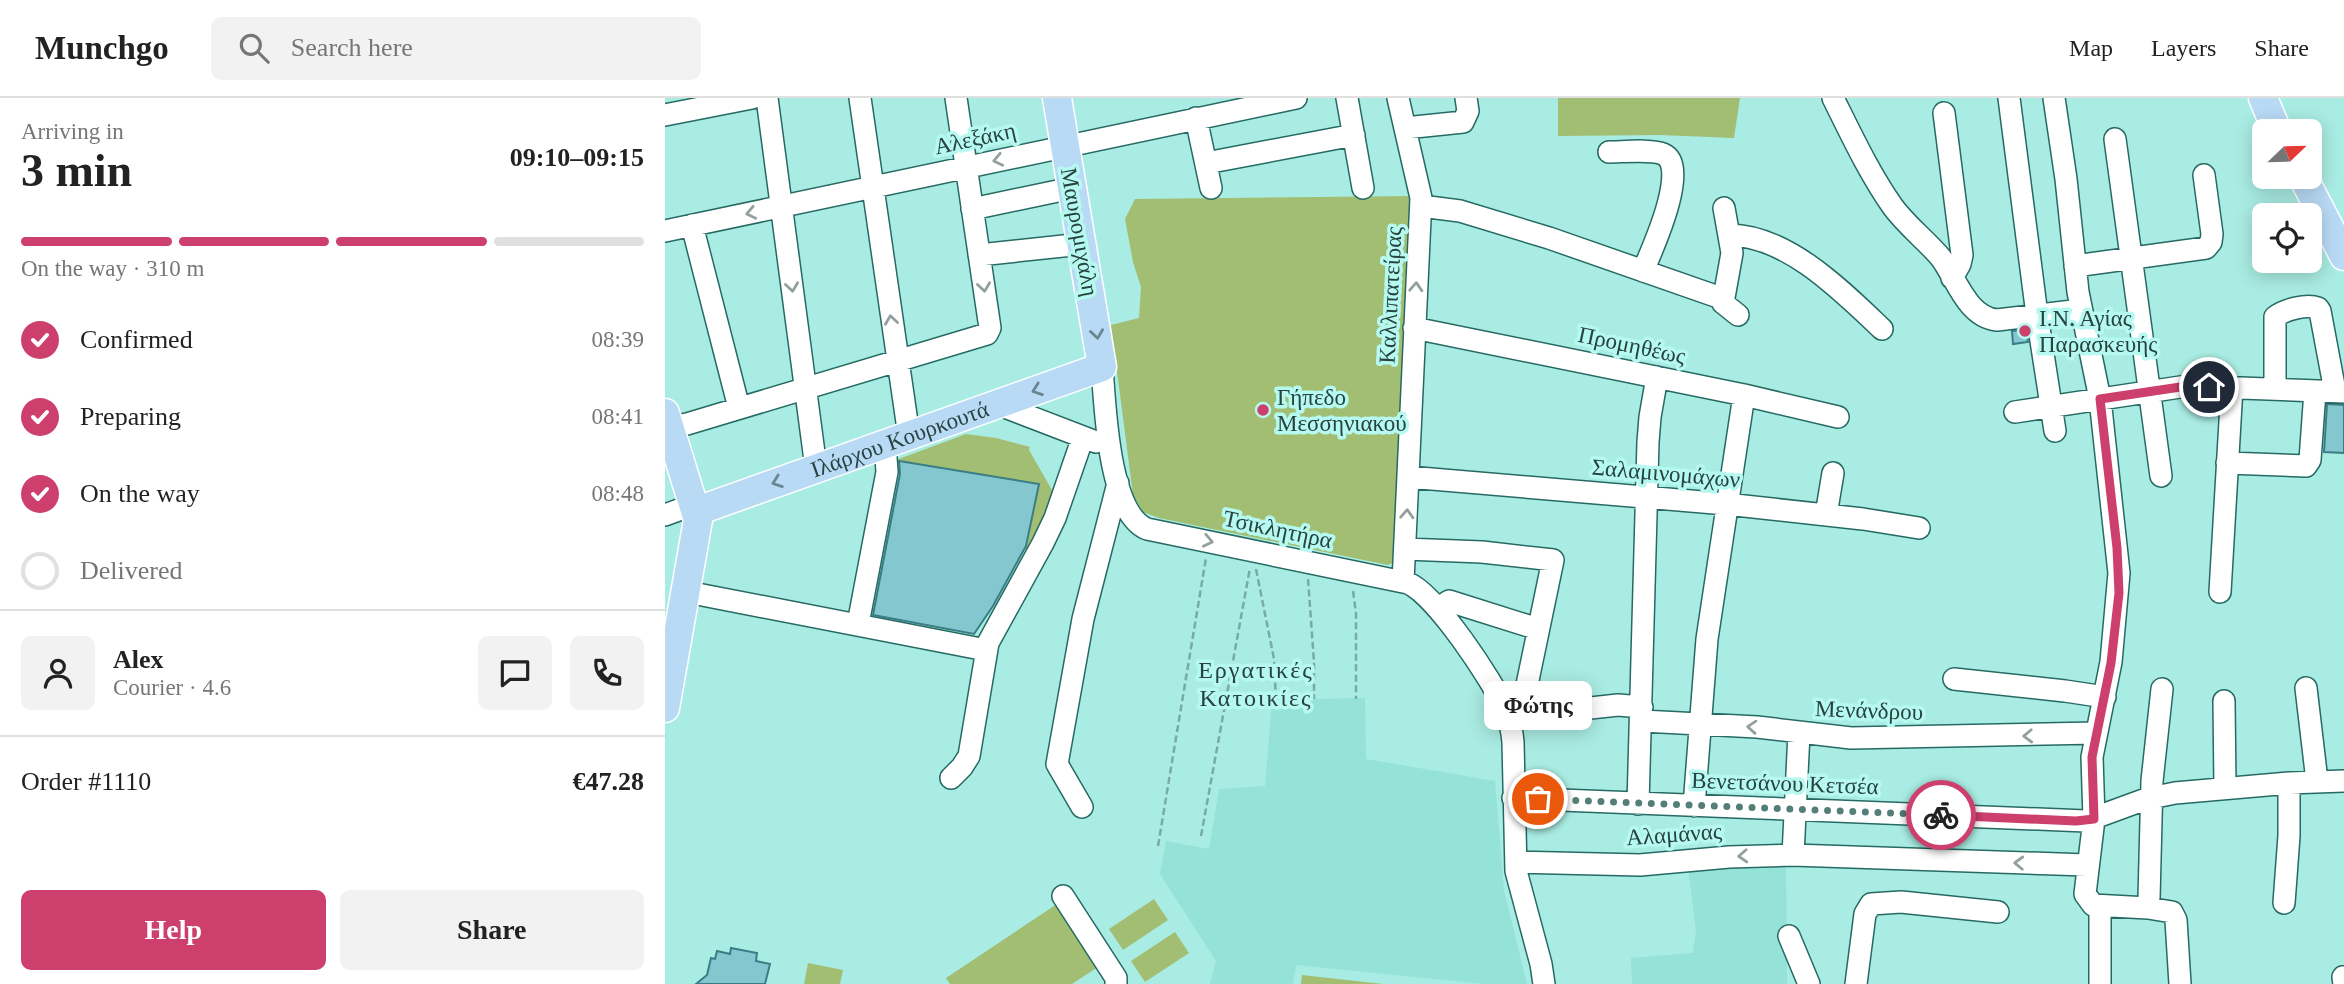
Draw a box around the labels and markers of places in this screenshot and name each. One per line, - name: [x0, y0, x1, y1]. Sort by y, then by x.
- place label: Ι.Ν. Αγίας Παρασκευής: [2039, 306, 2157, 357]
- marker: Ι.Ν. Αγίας Παρασκευής: [2017, 323, 2033, 339]
- pin: [2179, 357, 2239, 417]
- place label: Γήπεδο Μεσσηνιακού: [1277, 385, 1407, 436]
- marker: Γήπεδο Μεσσηνιακού: [1255, 402, 1271, 418]
- callout: Φώτης: [1484, 680, 1592, 729]
- pin: [1508, 769, 1568, 829]

